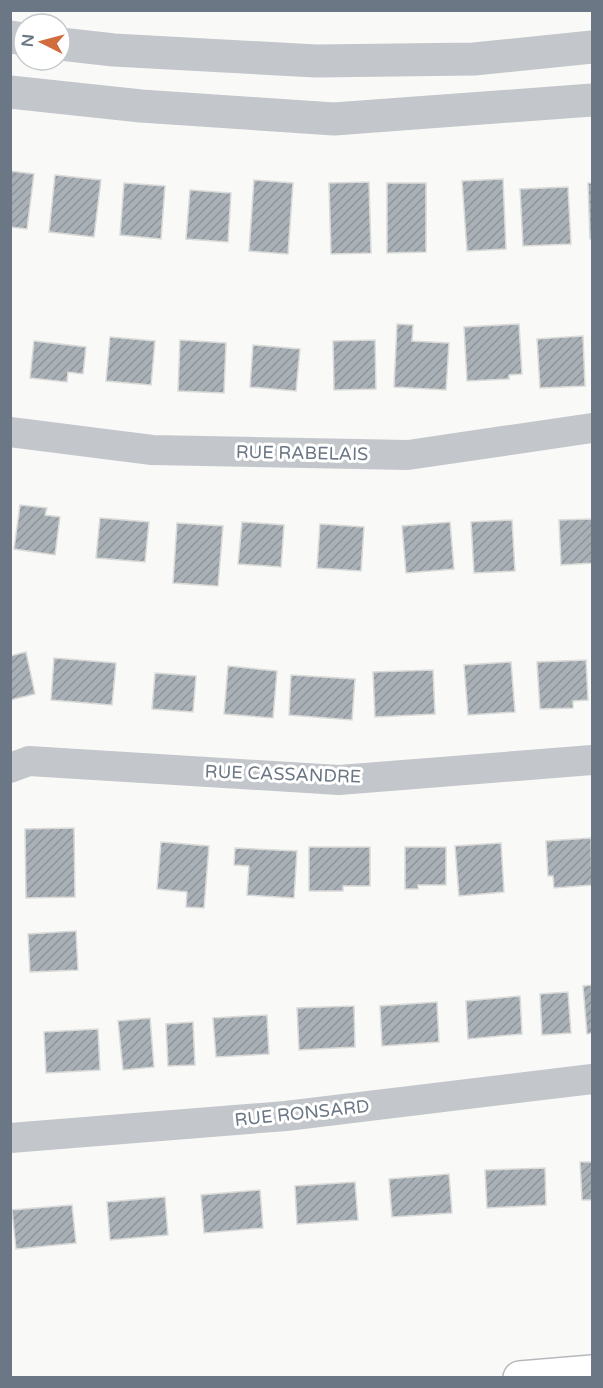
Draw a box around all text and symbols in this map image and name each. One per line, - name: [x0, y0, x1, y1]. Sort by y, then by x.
- north arrow: [12, 12, 72, 72]
- text: N: [17, 33, 39, 48]
- street label: RUE RABELAIS: [236, 441, 368, 465]
- street label: RUE CASSANDRE: [204, 760, 362, 788]
- street label: RUE RONSARD: [234, 1095, 370, 1131]

